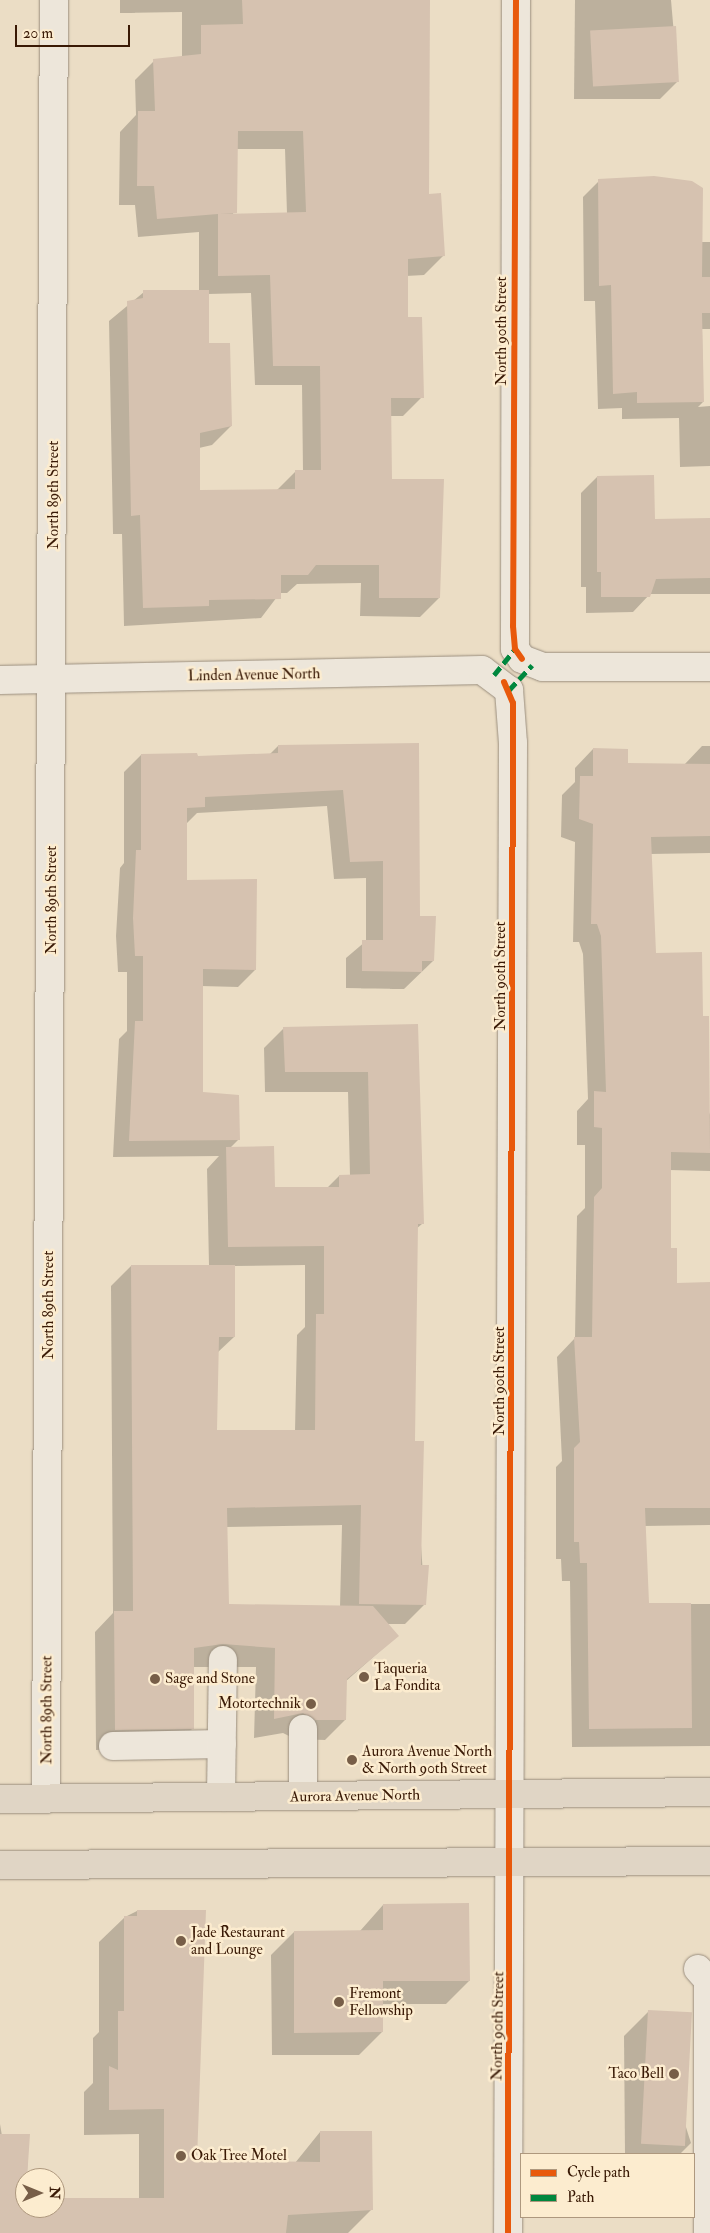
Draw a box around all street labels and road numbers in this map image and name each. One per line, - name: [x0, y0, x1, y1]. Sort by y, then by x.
- street label: North 90th Street: [493, 276, 511, 386]
- street label: North 89th Street: [45, 441, 63, 549]
- street label: Linden Avenue North: [188, 665, 320, 685]
- street label: North 89th Street: [43, 846, 61, 954]
- street label: North 90th Street: [492, 921, 510, 1031]
- street label: North 89th Street: [40, 1251, 58, 1359]
- street label: North 90th Street: [491, 1326, 509, 1436]
- street label: North 89th Street: [38, 1656, 56, 1764]
- street label: Aurora Avenue North: [290, 1786, 420, 1806]
- street label: North 90th Street: [488, 1971, 508, 2081]

